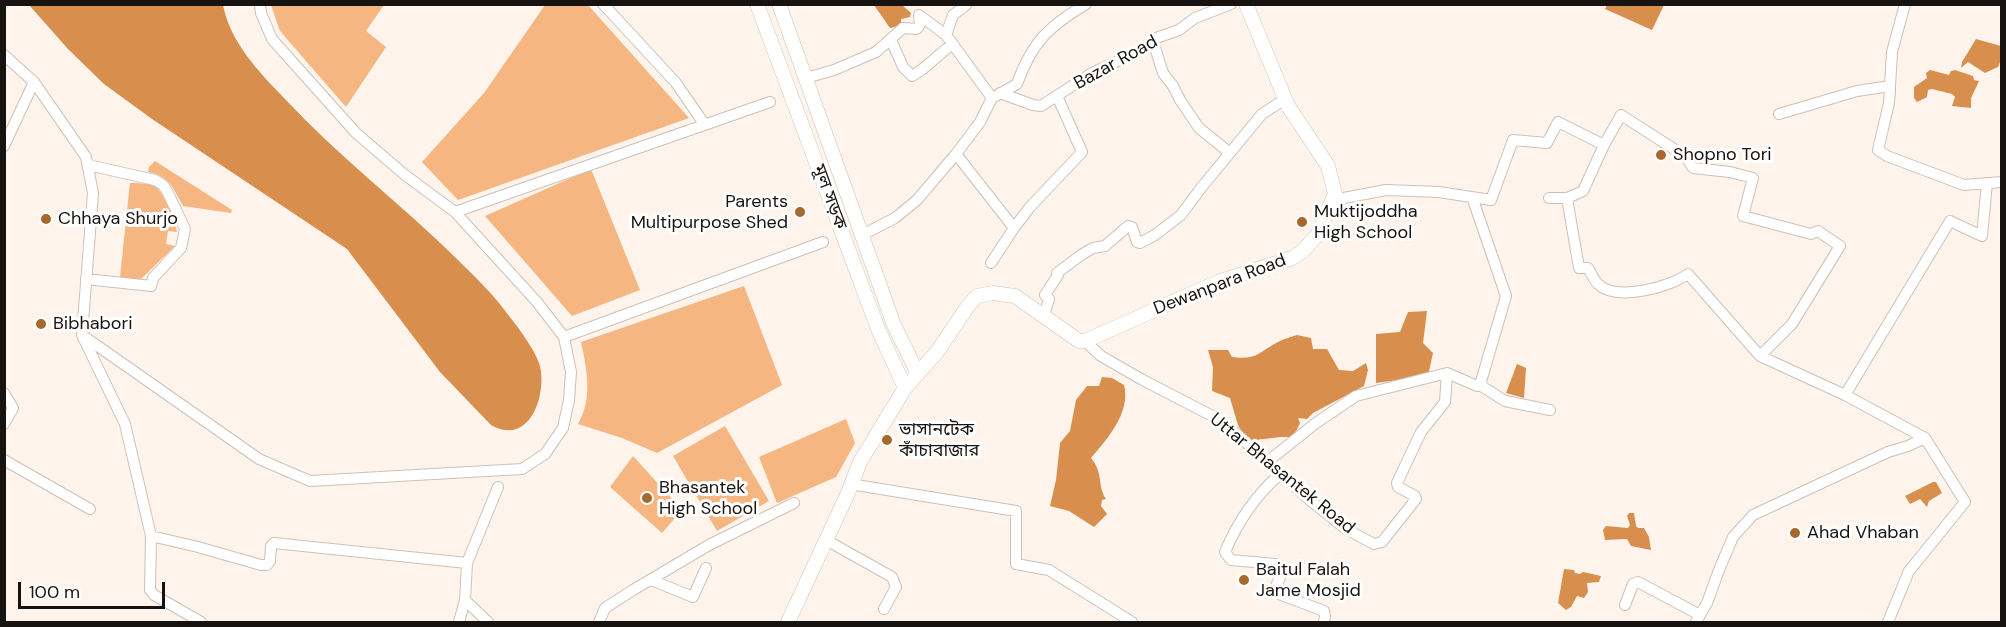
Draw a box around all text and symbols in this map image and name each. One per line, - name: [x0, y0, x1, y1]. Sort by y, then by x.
- street label: Bazar Road: [1071, 31, 1161, 95]
- place label: Shopno Tori: [1673, 144, 1772, 166]
- marker: Shopno Tori: [1654, 148, 1668, 162]
- street label: মূল সড়ক: [807, 162, 851, 232]
- place label: Parents Multipurpose Shed: [631, 191, 788, 234]
- place label: Muktijoddha High School: [1314, 201, 1418, 244]
- marker: Parents Multipurpose Shed: [793, 205, 807, 219]
- place label: Chhaya Shurjo: [58, 208, 178, 230]
- marker: Chhaya Shurjo: [39, 212, 53, 226]
- marker: Muktijoddha High School: [1295, 215, 1309, 229]
- street label: Dewanpara Road: [1151, 250, 1289, 320]
- place label: Bibhabori: [53, 313, 133, 335]
- marker: Bibhabori: [34, 317, 48, 331]
- street label: Uttar Bhasantek Road: [1205, 409, 1359, 539]
- place label: ভাসানটেক কাঁচাবাজার: [899, 419, 979, 462]
- marker: ভাসানটেক কাঁচাবাজার: [880, 433, 894, 447]
- place label: Bhasantek High School: [659, 477, 757, 520]
- marker: Bhasantek High School: [640, 491, 654, 505]
- place label: Ahad Vhaban: [1807, 522, 1919, 544]
- marker: Ahad Vhaban: [1788, 526, 1802, 540]
- place label: Baitul Falah Jame Mosjid: [1256, 559, 1361, 602]
- scale bar: [21, 570, 168, 608]
- marker: Baitul Falah Jame Mosjid: [1237, 573, 1251, 587]
- text: 100 m: [29, 580, 80, 604]

